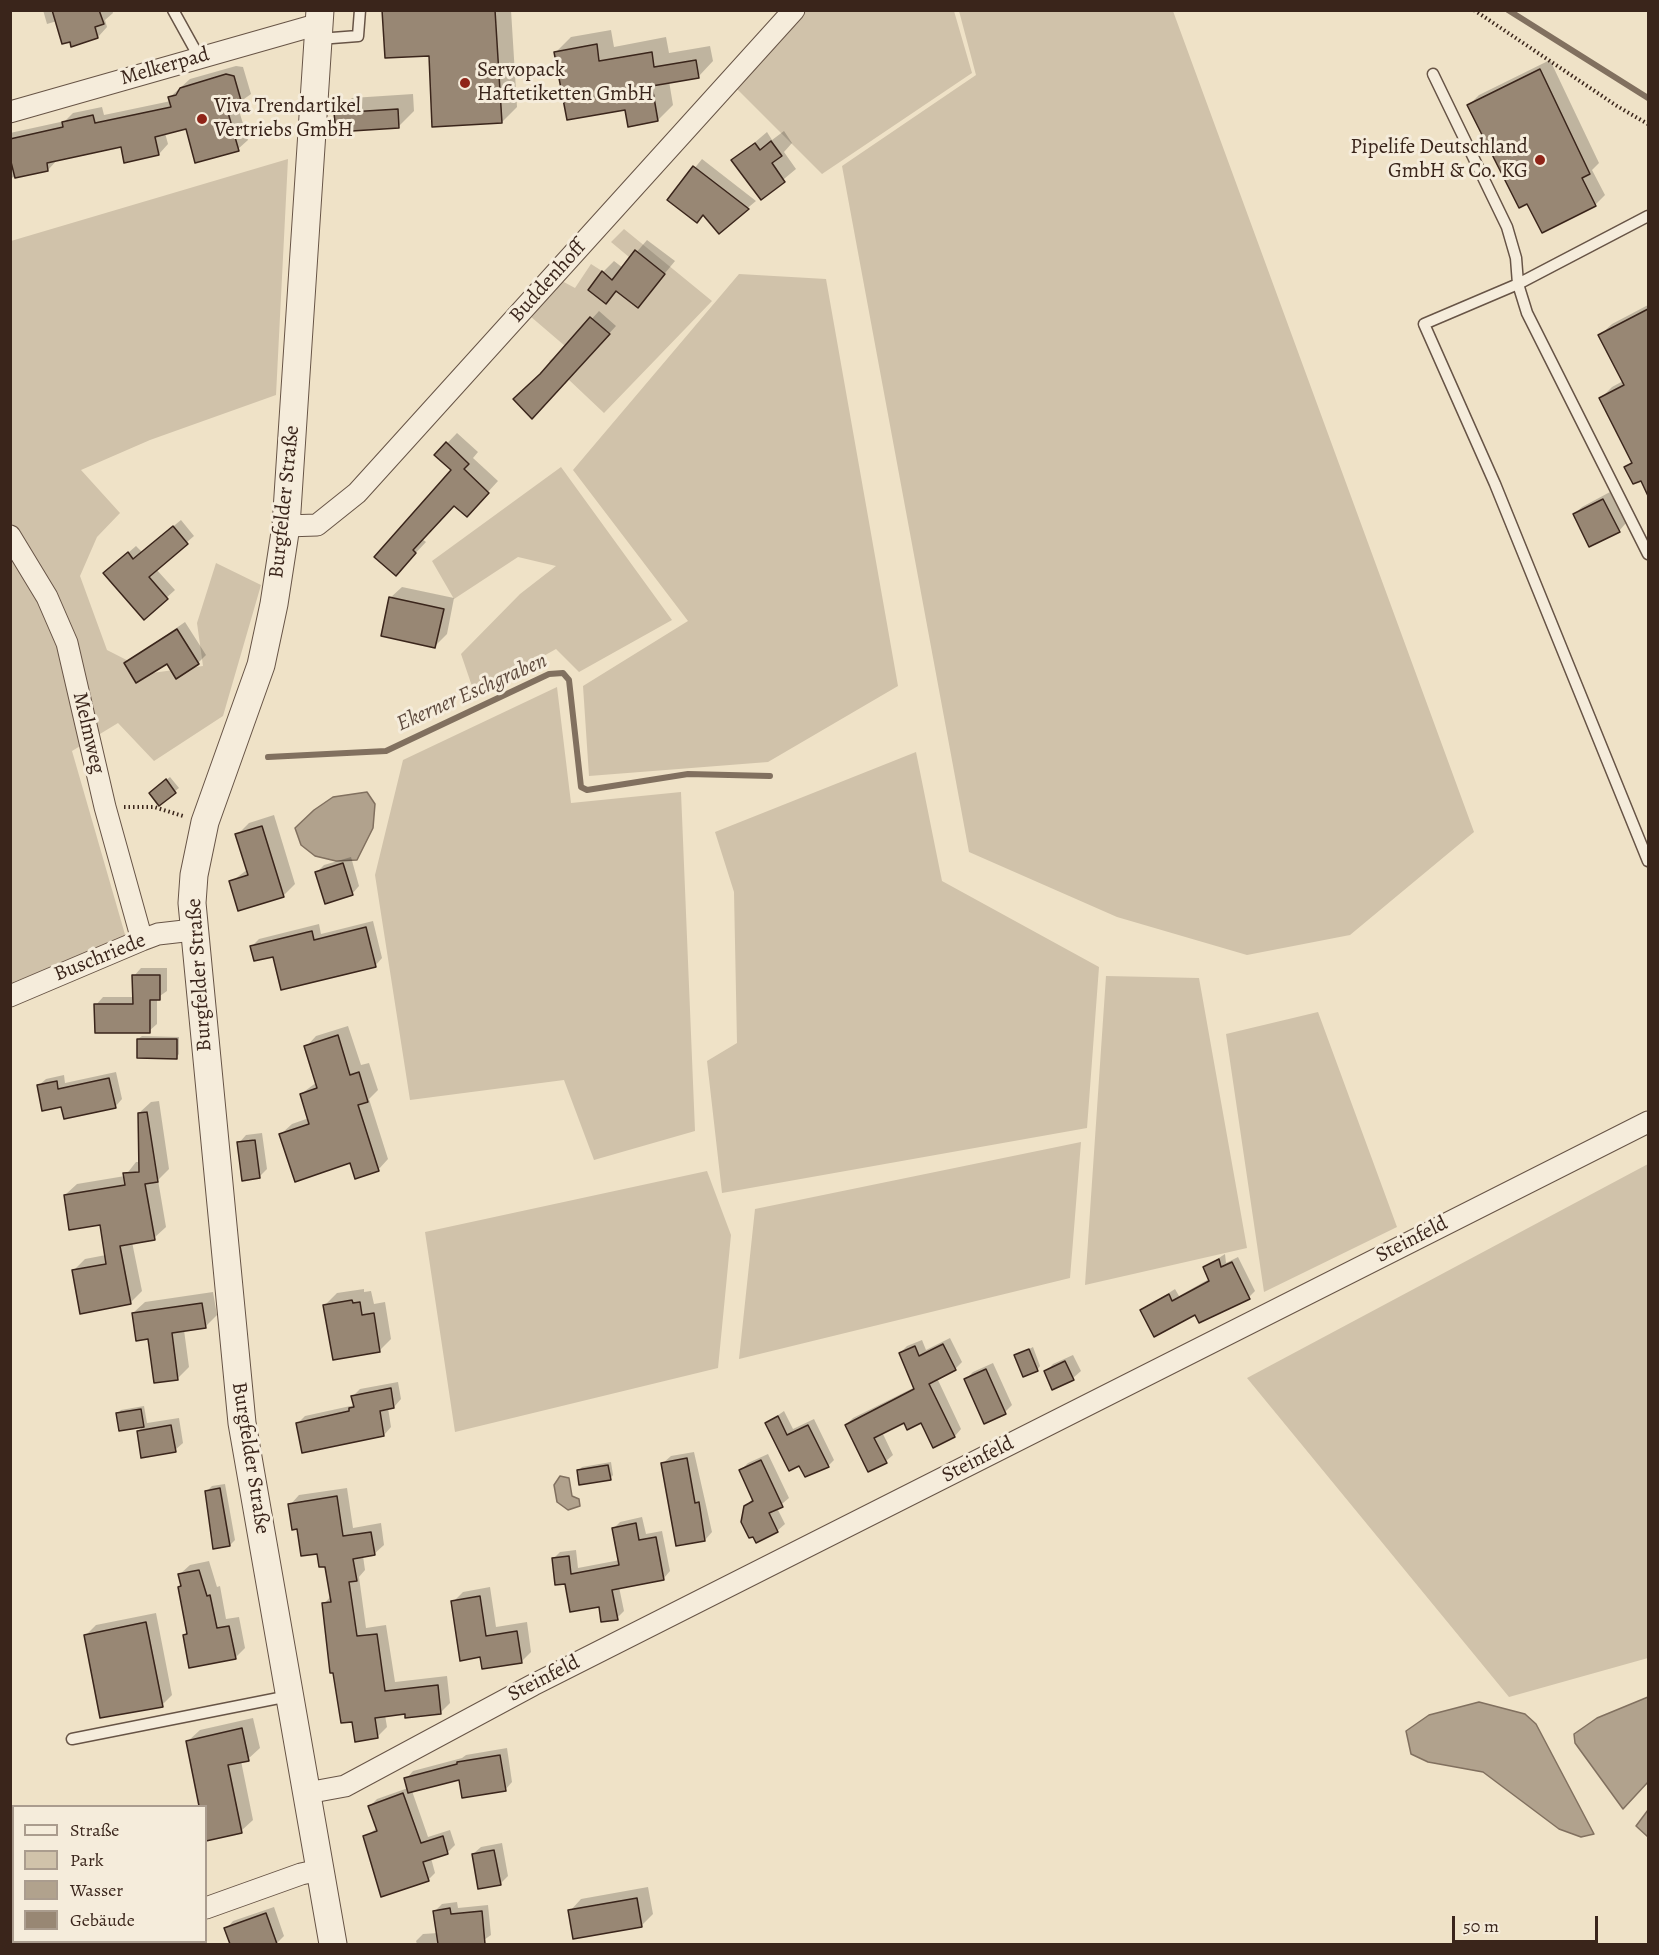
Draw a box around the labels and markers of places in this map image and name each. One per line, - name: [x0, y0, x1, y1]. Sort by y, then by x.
- place label: Servopack Haftetiketten GmbH: [477, 58, 654, 108]
- marker: Servopack Haftetiketten GmbH: [458, 76, 472, 90]
- place label: Viva Trendartikel Vertriebs GmbH: [214, 94, 361, 144]
- marker: Viva Trendartikel Vertriebs GmbH: [195, 112, 209, 126]
- place label: Pipelife Deutschland GmbH & Co. KG: [1350, 135, 1528, 185]
- marker: Pipelife Deutschland GmbH & Co. KG: [1533, 153, 1547, 167]

